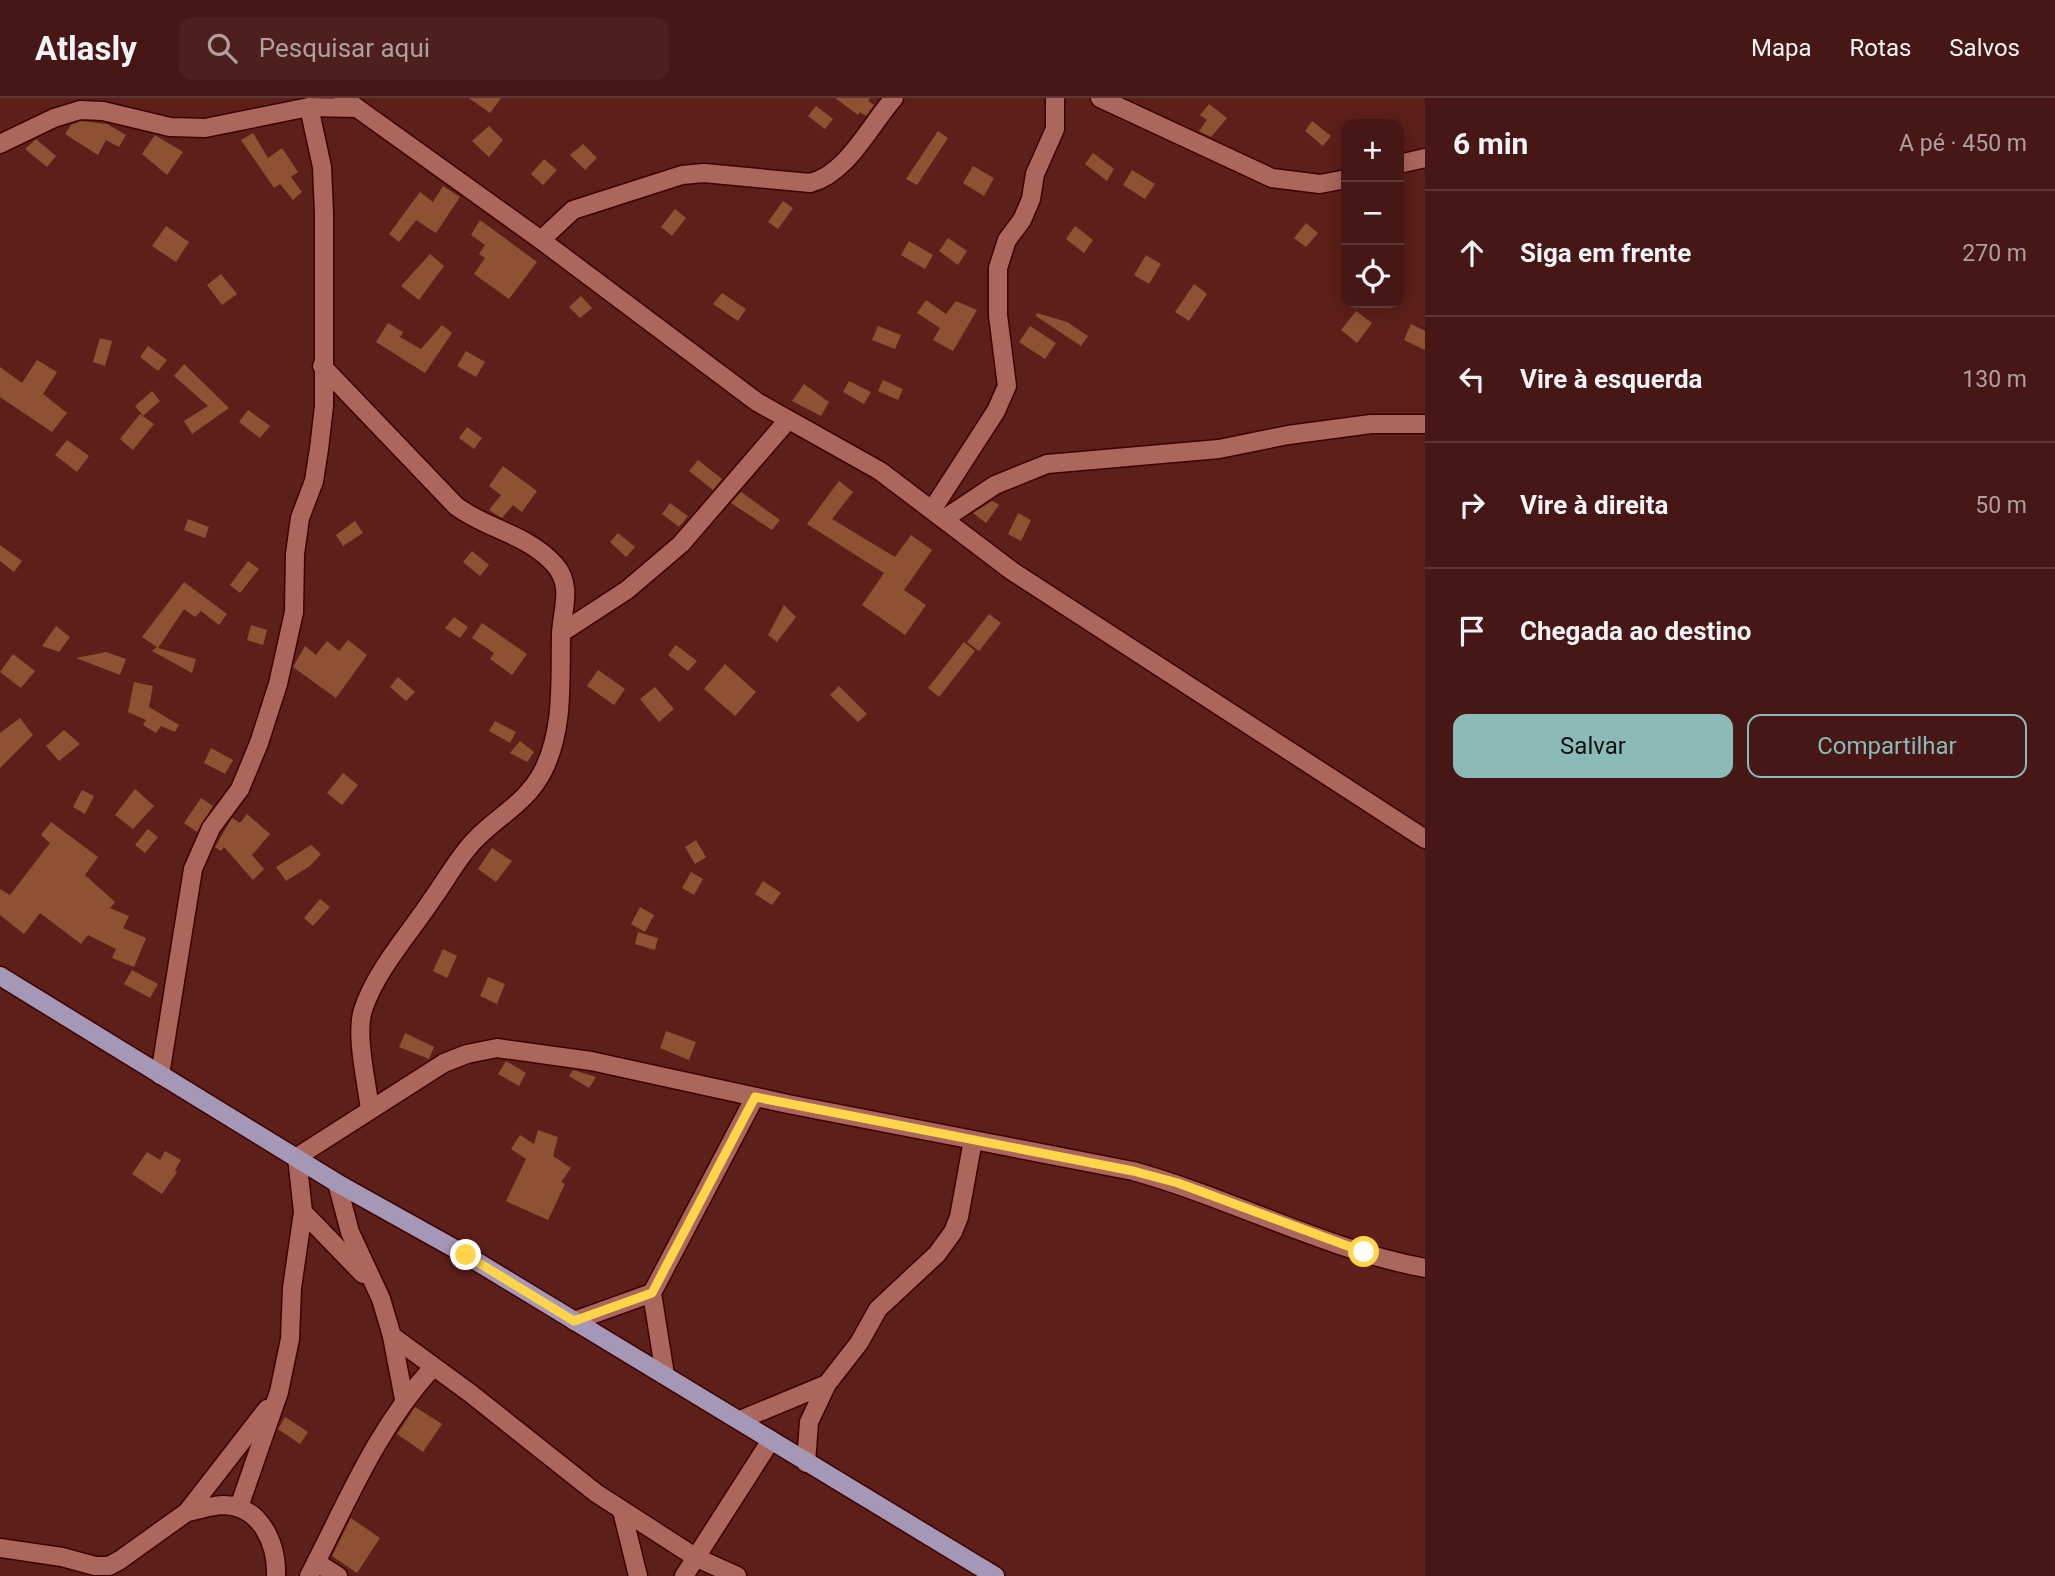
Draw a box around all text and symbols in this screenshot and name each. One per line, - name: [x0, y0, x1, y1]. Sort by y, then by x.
- search box: [179, 17, 669, 80]
- text: Atlasly: [35, 29, 137, 68]
- icon: search: [203, 29, 241, 67]
- text: Pesquisar aqui: [259, 33, 430, 63]
- text: Mapa: [1751, 34, 1812, 62]
- text: Rotas: [1850, 34, 1911, 62]
- text: Salvos: [1949, 34, 2020, 62]
- map controls: [1341, 119, 1404, 308]
- button: +: [1341, 119, 1404, 182]
- text: 6 min: [1453, 126, 1528, 161]
- text: A pé · 450 m: [1899, 130, 2027, 157]
- button: −: [1341, 182, 1404, 245]
- icon: ahead: [1453, 234, 1491, 272]
- text: Siga em frente: [1520, 238, 1691, 268]
- text: 270 m: [1962, 240, 2027, 267]
- button: locate: [1341, 245, 1404, 308]
- icon: left: [1453, 360, 1491, 398]
- text: Vire à esquerda: [1520, 364, 1703, 394]
- text: 130 m: [1962, 366, 2027, 393]
- icon: right: [1453, 486, 1491, 524]
- text: Vire à direita: [1520, 490, 1668, 520]
- text: 50 m: [1975, 492, 2027, 519]
- icon: arrive: [1453, 612, 1491, 650]
- text: Chegada ao destino: [1520, 616, 1751, 646]
- button: Salvar: [1453, 714, 1733, 778]
- button: Compartilhar: [1747, 714, 2027, 778]
- route start: [1348, 1236, 1379, 1267]
- route end: [450, 1239, 481, 1270]

